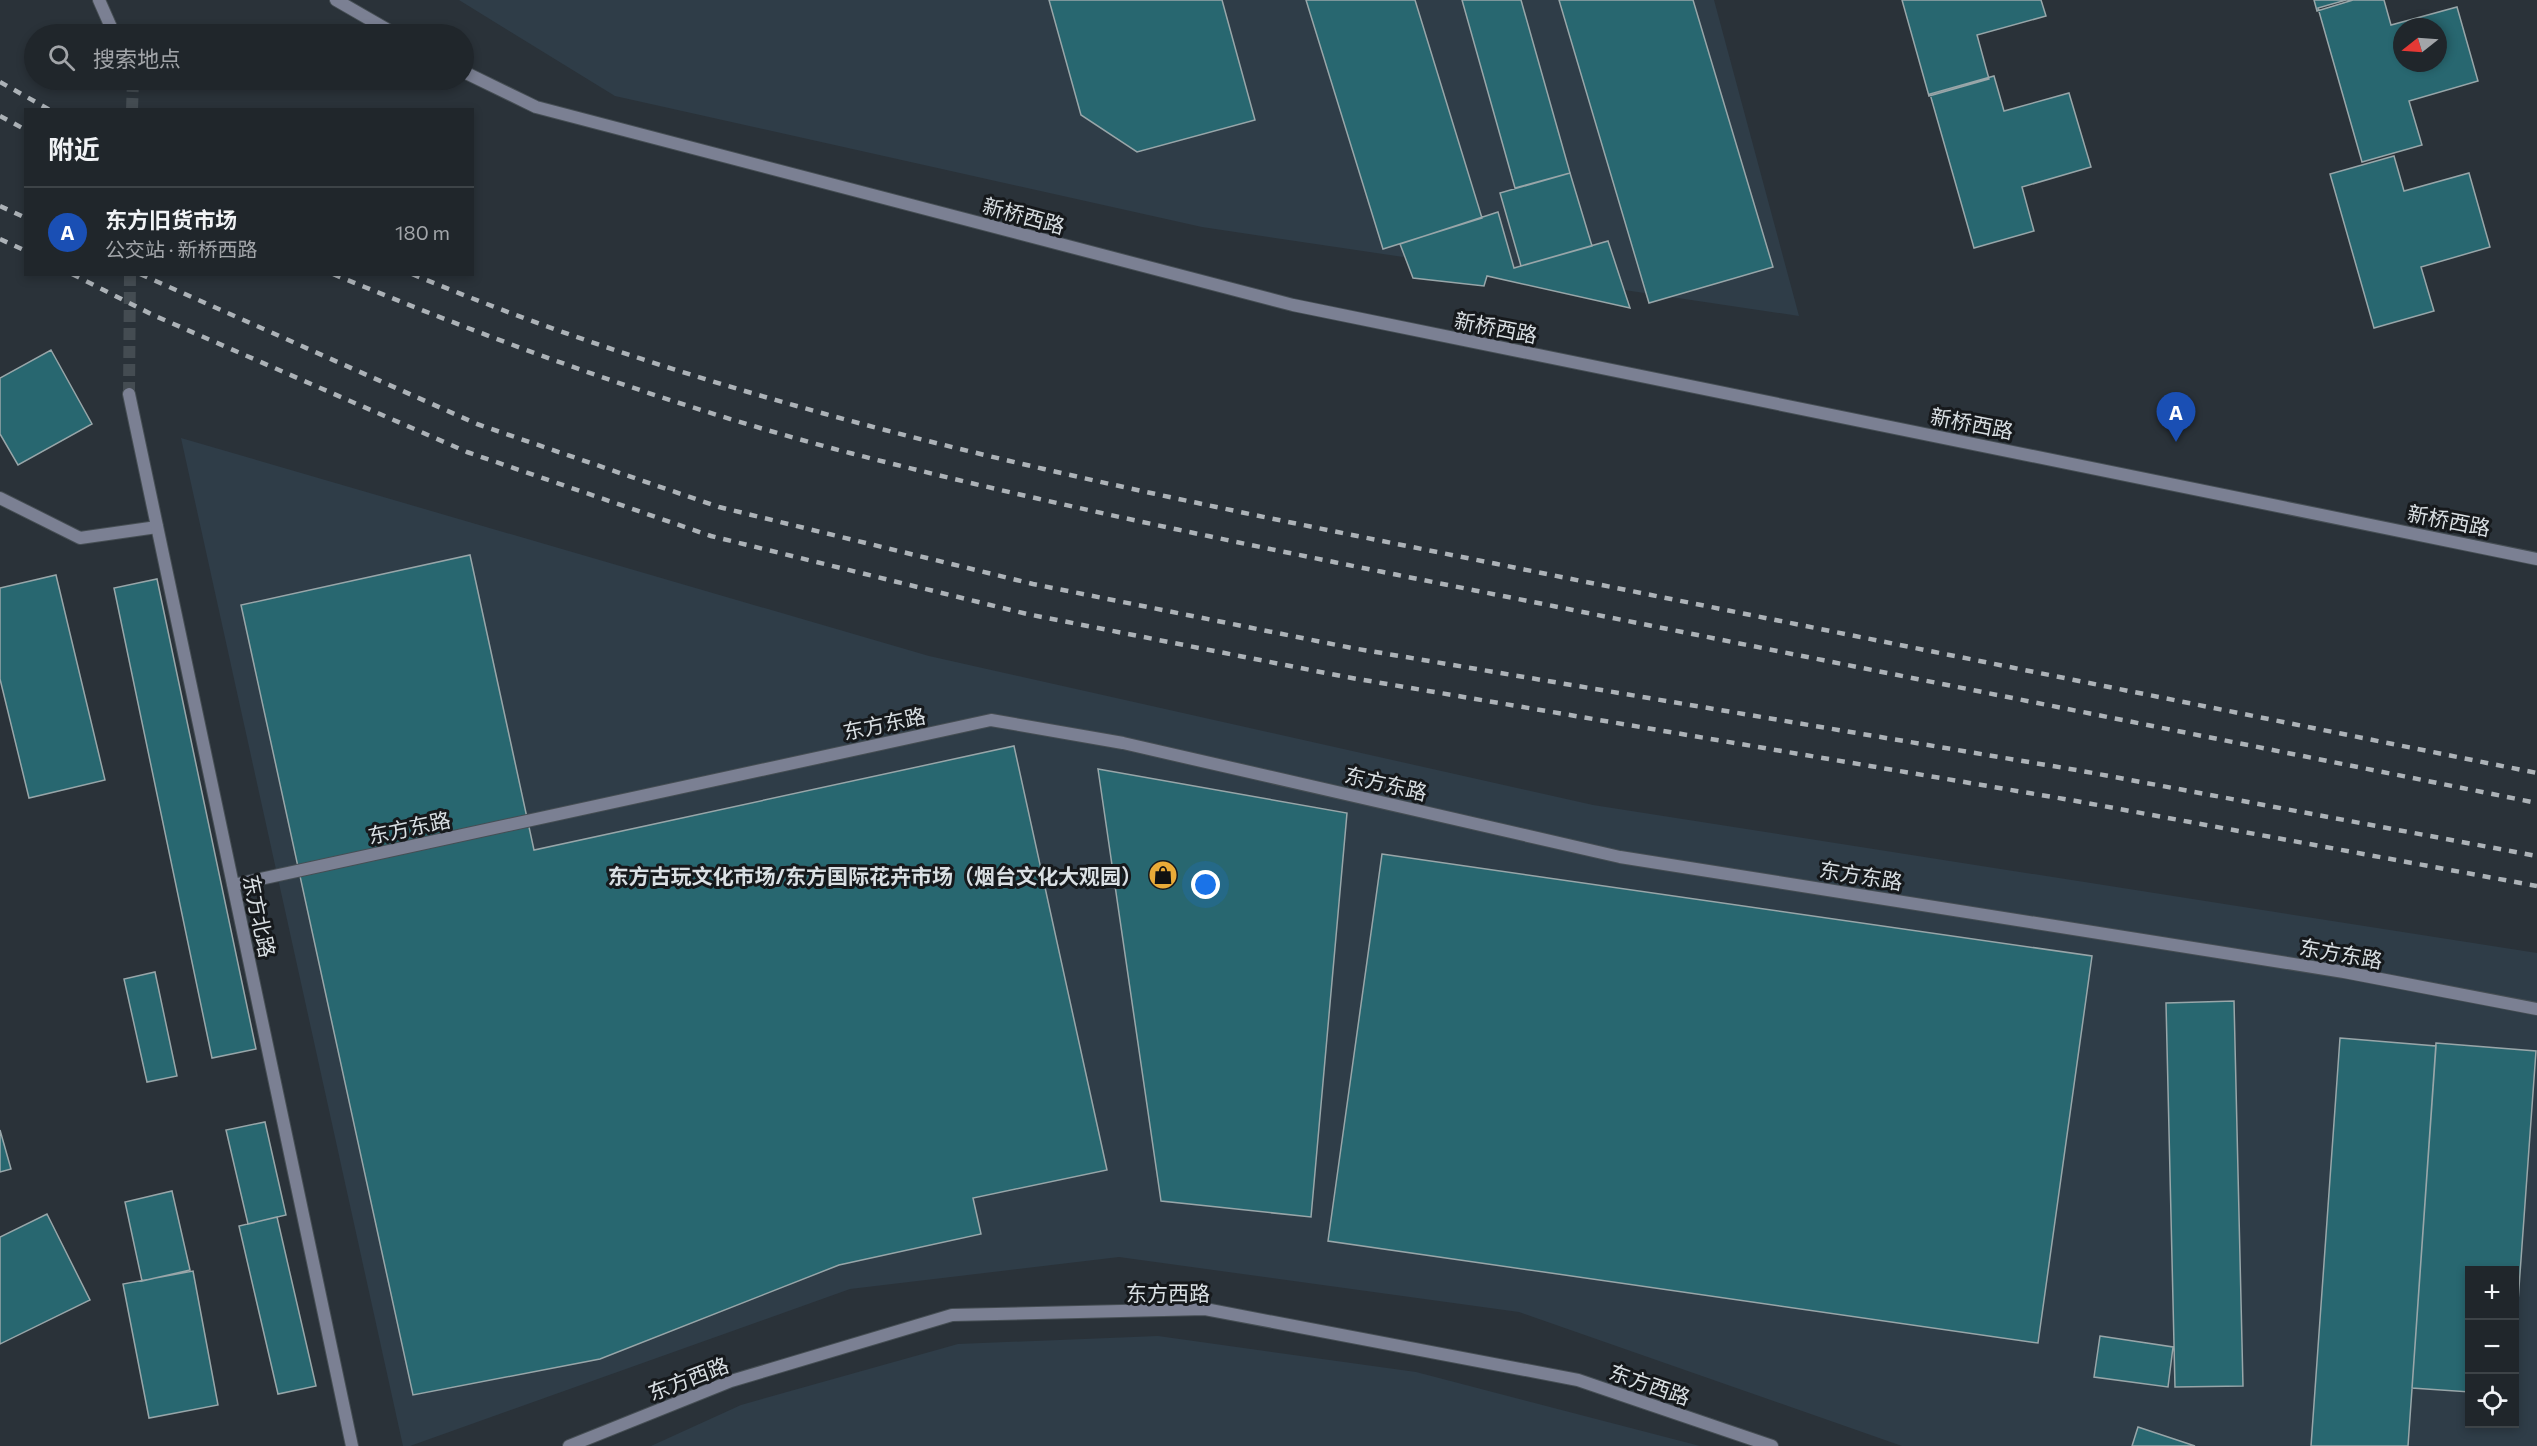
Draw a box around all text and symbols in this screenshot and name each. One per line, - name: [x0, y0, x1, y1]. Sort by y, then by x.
- north arrow: [2393, 18, 2447, 72]
- search box: [24, 24, 474, 90]
- icon: search: [45, 41, 78, 74]
- text: 搜索地点: [93, 45, 181, 72]
- text: 附近: [48, 133, 100, 164]
- street label: 新桥西路: [980, 192, 1068, 238]
- text: 东方旧货市场: [105, 206, 237, 233]
- text: A: [60, 220, 75, 244]
- text: 180 m: [395, 220, 450, 244]
- text: 公交站 · 新桥西路: [105, 237, 257, 261]
- street label: 新桥西路: [1452, 307, 1540, 347]
- pin: A: [2156, 392, 2196, 442]
- street label: 新桥西路: [1928, 403, 2016, 443]
- street label: 新桥西路: [2405, 500, 2493, 540]
- street label: 东方东路: [840, 702, 928, 744]
- street label: 东方东路: [1342, 761, 1430, 805]
- street label: 东方东路: [365, 806, 453, 848]
- street label: 东方东路: [1818, 856, 1904, 894]
- shop icon: 东方古玩文化市场/东方国际花卉市场（烟台文化大观园）: [1147, 859, 1179, 891]
- place label: 东方古玩文化市场/东方国际花卉市场（烟台文化大观园）: [607, 863, 1142, 888]
- your location: [1191, 870, 1220, 899]
- street label: 东方北路: [239, 872, 281, 960]
- street label: 东方东路: [2297, 933, 2385, 973]
- map controls: [2465, 1266, 2519, 1428]
- button: +: [2465, 1266, 2519, 1320]
- street label: 东方西路: [1126, 1280, 1210, 1305]
- button: −: [2465, 1320, 2519, 1374]
- street label: 东方西路: [644, 1351, 732, 1405]
- street label: 东方西路: [1606, 1359, 1694, 1409]
- button: locate: [2465, 1374, 2519, 1428]

